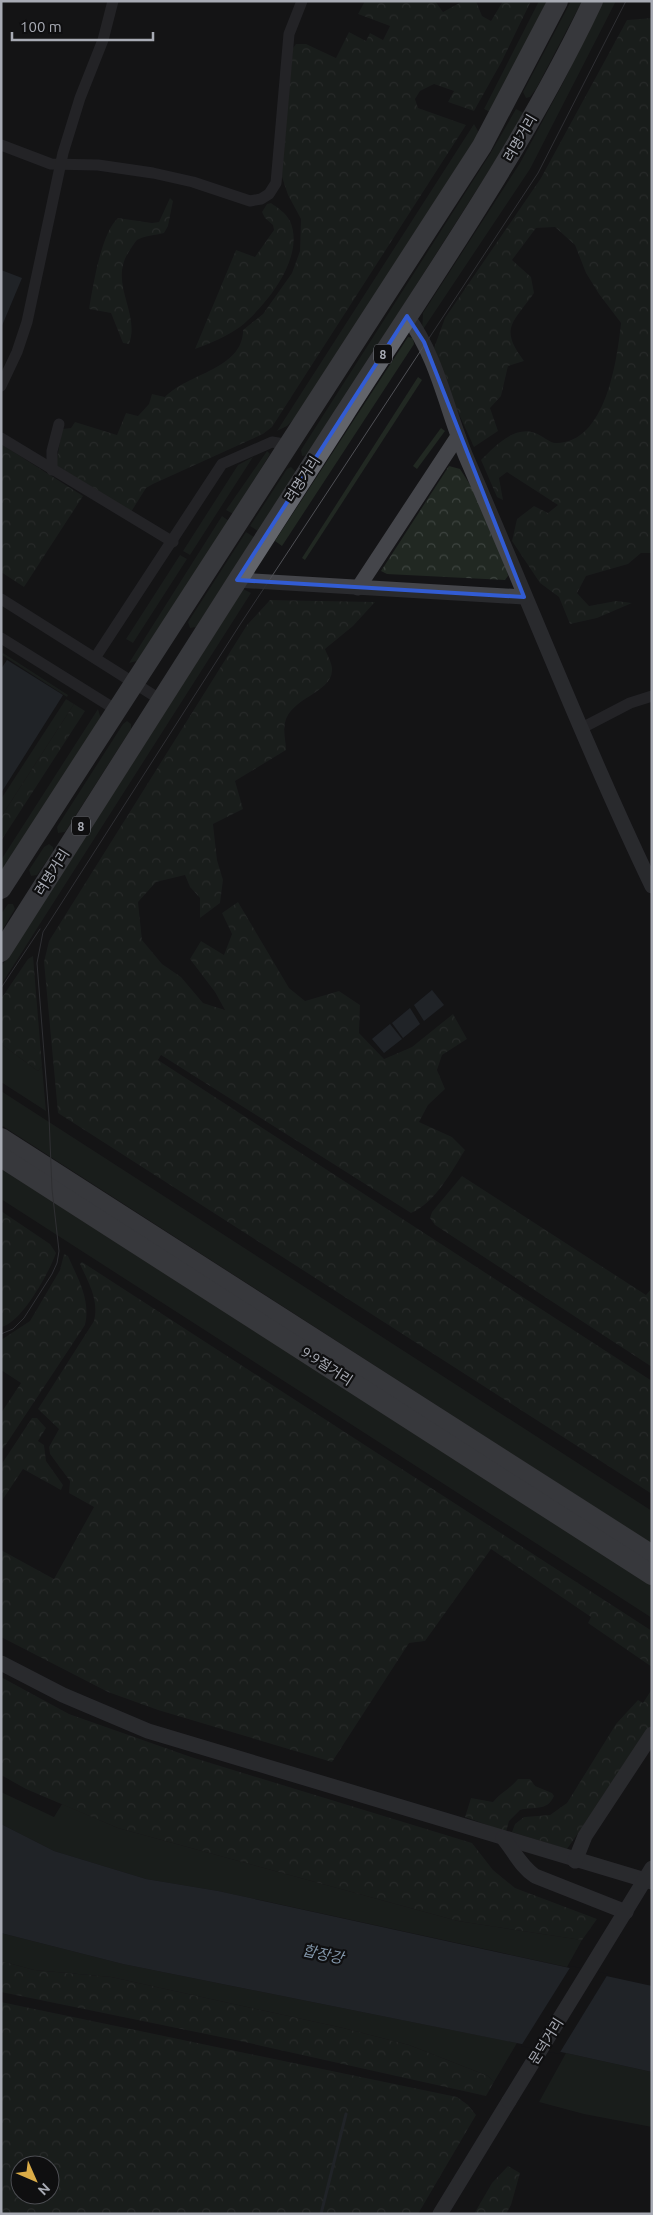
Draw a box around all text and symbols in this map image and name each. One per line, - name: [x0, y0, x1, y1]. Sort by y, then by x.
- scale bar: [12, 10, 154, 42]
- text: 100 m: [20, 18, 62, 35]
- street label: 려명거리: [500, 112, 540, 164]
- road number: 8: [374, 344, 392, 364]
- street label: 려명거리: [281, 453, 323, 505]
- road number: 8: [72, 816, 90, 836]
- street label: 려명거리: [32, 846, 72, 898]
- street label: 9·9절거리: [298, 1344, 356, 1388]
- water label: 합장강: [301, 1941, 347, 1967]
- street label: 문덕거리: [526, 2015, 566, 2067]
- north arrow: [10, 2155, 60, 2205]
- text: N: [35, 2180, 54, 2199]

